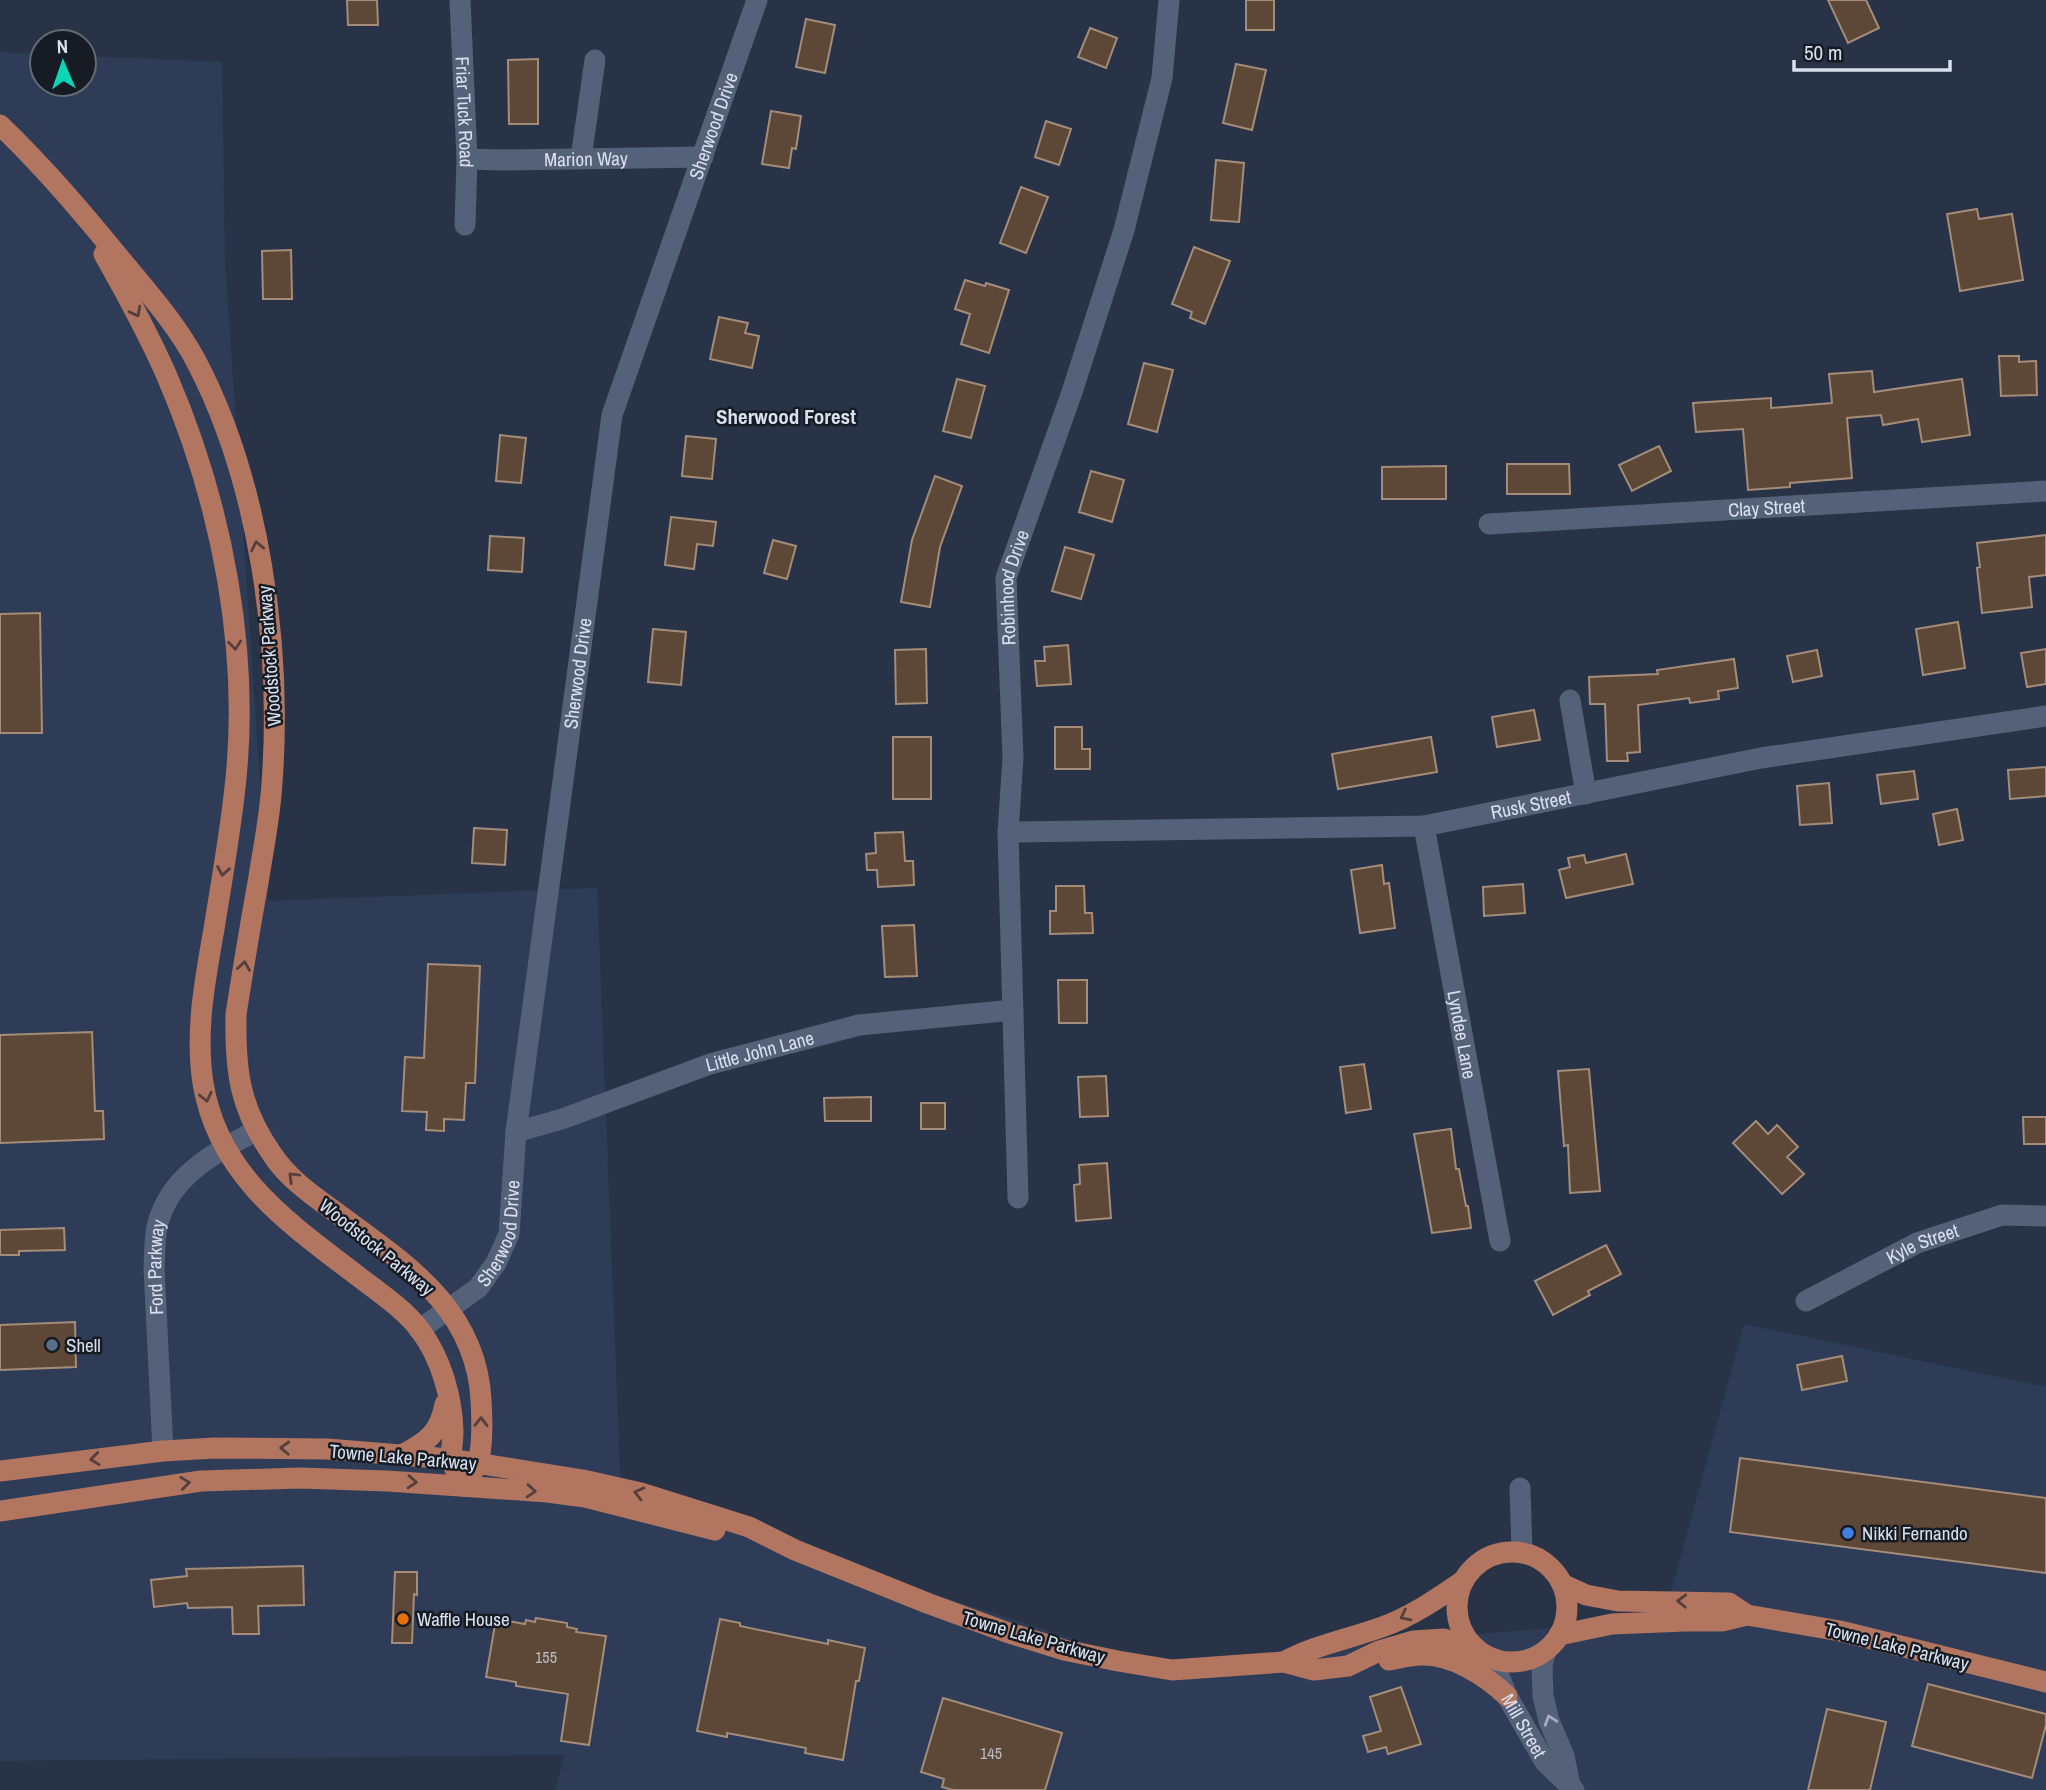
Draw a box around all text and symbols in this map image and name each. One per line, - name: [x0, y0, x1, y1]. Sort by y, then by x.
- north arrow: [28, 28, 98, 98]
- scale bar: [1794, 28, 1950, 72]
- text: N: [56, 33, 68, 59]
- text: 50 m: [1804, 38, 1842, 67]
- street label: Friar Tuck Road: [449, 56, 480, 168]
- street label: Sherwood Drive: [682, 69, 744, 183]
- street label: Marion Way: [544, 145, 628, 172]
- one-way arrow: [127, 305, 141, 317]
- district label: Sherwood Forest: [716, 402, 856, 431]
- street label: Clay Street: [1727, 492, 1806, 523]
- street label: Robinhood Drive: [993, 526, 1035, 646]
- one-way arrow: [251, 540, 266, 552]
- street label: Woodstock Parkway: [251, 585, 287, 727]
- street label: Sherwood Drive: [557, 616, 598, 730]
- one-way arrow: [227, 640, 242, 651]
- street label: Rusk Street: [1488, 784, 1574, 825]
- one-way arrow: [217, 865, 232, 877]
- one-way arrow: [236, 960, 251, 972]
- street label: Lyndee Lane: [1441, 988, 1483, 1081]
- street label: Little John Lane: [703, 1024, 817, 1078]
- one-way arrow: [198, 1090, 212, 1102]
- one-way arrow: [288, 1172, 301, 1185]
- street label: Sherwood Drive: [470, 1179, 526, 1292]
- street label: Woodstock Parkway: [314, 1193, 440, 1302]
- street label: Ford Parkway: [141, 1216, 171, 1316]
- street label: Kyle Street: [1881, 1217, 1962, 1270]
- place label: Shell: [66, 1332, 101, 1358]
- marker: Shell: [44, 1337, 60, 1353]
- one-way arrow: [473, 1417, 489, 1427]
- street label: Towne Lake Parkway: [329, 1438, 478, 1476]
- one-way arrow: [279, 1440, 290, 1455]
- one-way arrow: [89, 1451, 101, 1466]
- one-way arrow: [407, 1475, 418, 1490]
- one-way arrow: [179, 1476, 191, 1491]
- one-way arrow: [526, 1483, 537, 1498]
- one-way arrow: [633, 1487, 645, 1501]
- place label: Nikki Fernando: [1862, 1520, 1968, 1546]
- marker: Nikki Fernando: [1840, 1525, 1856, 1541]
- one-way arrow: [1676, 1594, 1687, 1609]
- street label: Towne Lake Parkway: [960, 1604, 1109, 1670]
- place label: Waffle House: [417, 1606, 510, 1632]
- one-way arrow: [1399, 1608, 1412, 1622]
- marker: Waffle House: [395, 1611, 411, 1627]
- street label: Towne Lake Parkway: [1822, 1616, 1972, 1676]
- house number: 155: [535, 1646, 557, 1668]
- street label: Mill Street: [1495, 1689, 1553, 1763]
- one-way arrow: [1544, 1714, 1558, 1727]
- house number: 145: [980, 1742, 1002, 1764]

